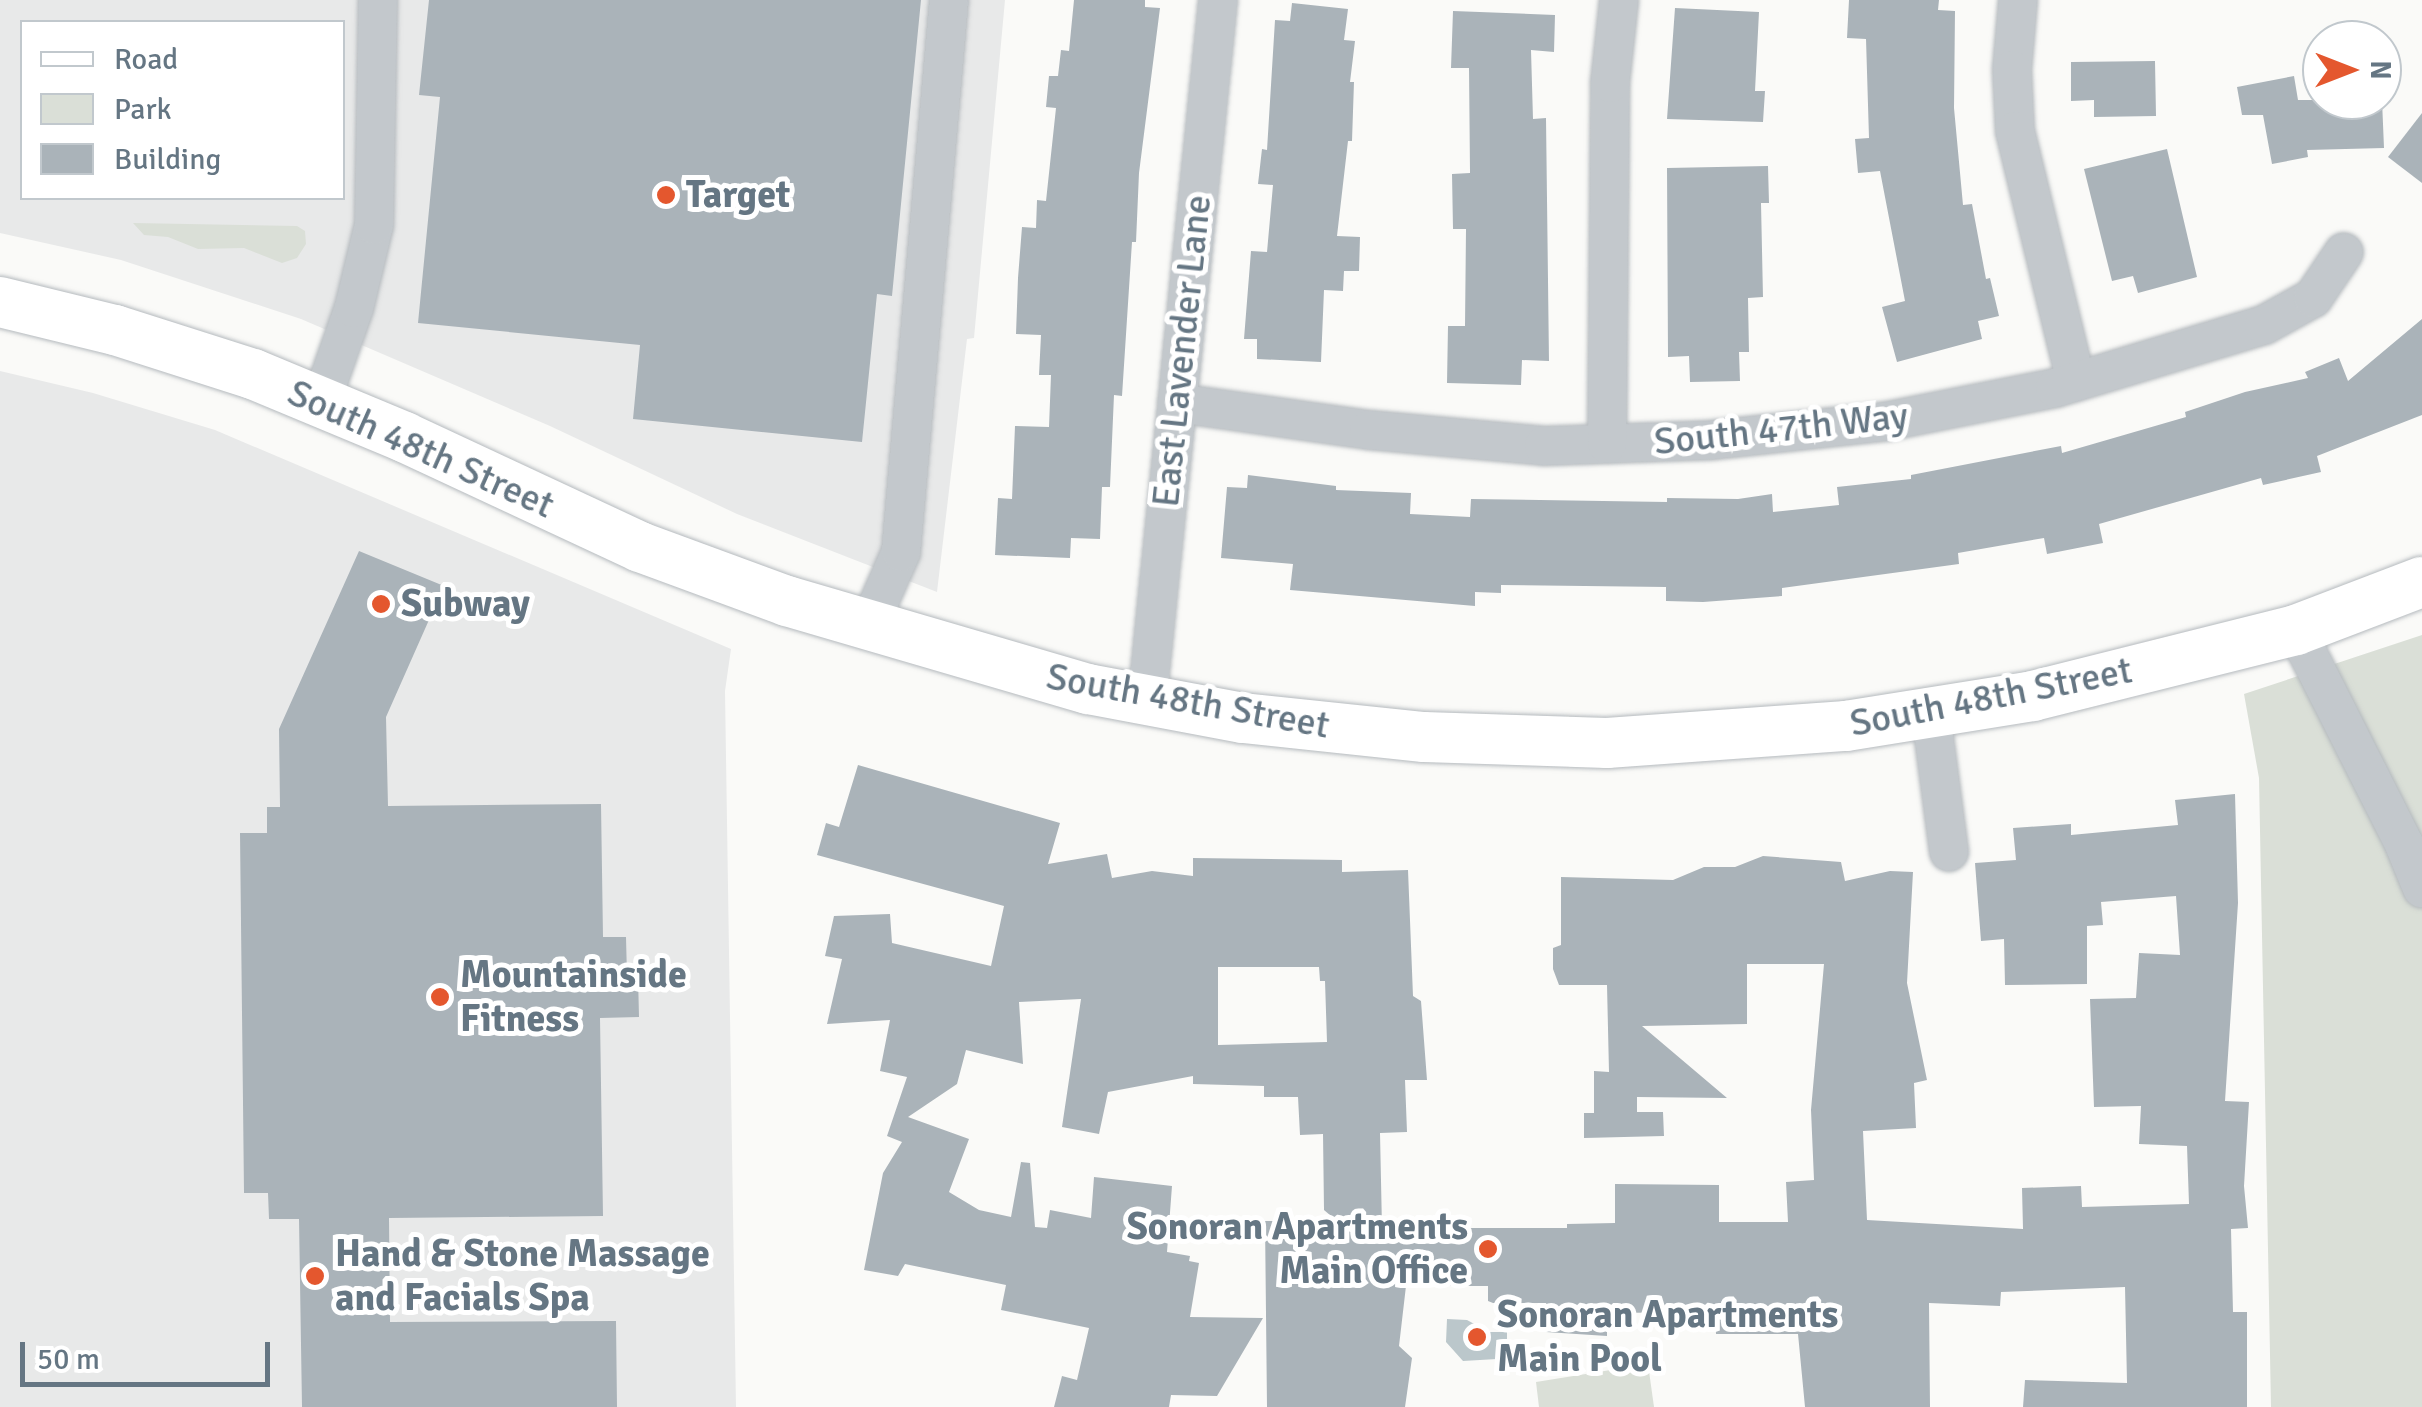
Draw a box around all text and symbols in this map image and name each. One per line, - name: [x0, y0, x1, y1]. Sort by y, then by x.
- legend: [20, 20, 345, 200]
- north arrow: [2302, 20, 2402, 120]
- text: Road: [114, 41, 178, 78]
- text: N: [2363, 60, 2397, 80]
- text: Park: [114, 91, 172, 128]
- text: Building: [114, 141, 221, 178]
- place label: Target: [686, 172, 790, 218]
- marker: Target: [655, 184, 677, 206]
- street label: East Lavender Lane: [1143, 193, 1221, 509]
- street label: South 48th Street: [281, 370, 561, 528]
- street label: South 47th Way: [1652, 393, 1910, 465]
- place label: Subway: [401, 581, 530, 627]
- marker: Subway: [370, 593, 392, 615]
- street label: South 48th Street: [1846, 647, 2136, 747]
- street label: South 48th Street: [1043, 654, 1333, 748]
- place label: Mountainside Fitness: [460, 952, 687, 1042]
- marker: Mountainside Fitness: [429, 986, 451, 1008]
- place label: Sonoran Apartments Main Office: [1127, 1204, 1468, 1294]
- place label: Hand & Stone Massage and Facials Spa: [335, 1231, 710, 1320]
- marker: Sonoran Apartments Main Office: [1477, 1238, 1499, 1260]
- marker: Hand & Stone Massage and Facials Spa: [304, 1265, 326, 1287]
- place label: Sonoran Apartments Main Pool: [1497, 1292, 1838, 1382]
- scale bar: [25, 1322, 275, 1384]
- marker: Sonoran Apartments Main Pool: [1466, 1326, 1488, 1348]
- text: 50 m: [37, 1341, 100, 1378]

